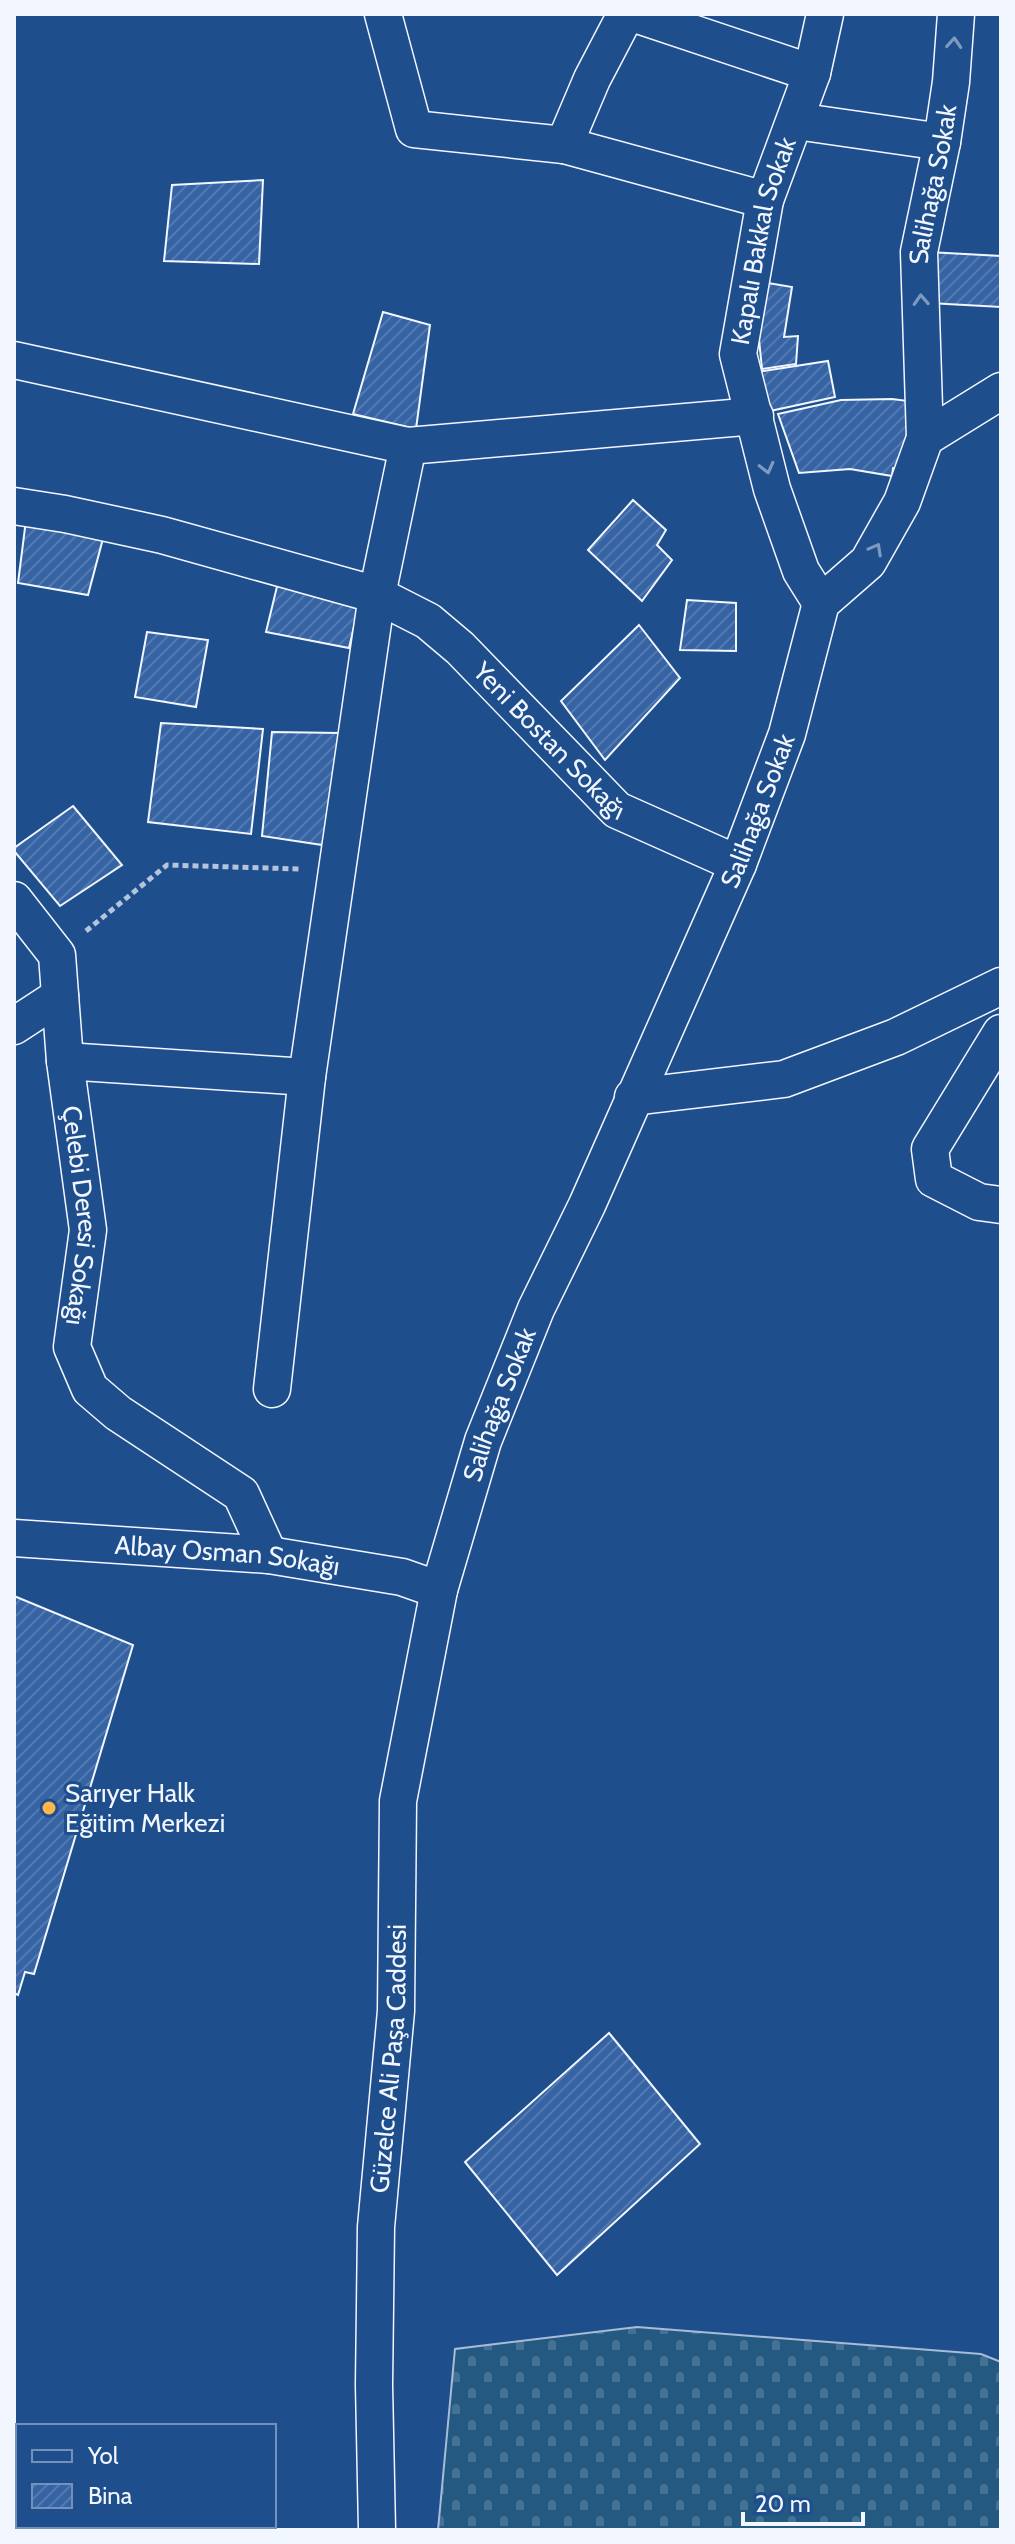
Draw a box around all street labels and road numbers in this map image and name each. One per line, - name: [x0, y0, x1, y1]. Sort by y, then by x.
- street label: Salihağa Sokak: [903, 102, 963, 265]
- street label: Kapalı Bakkal Sokak: [724, 132, 803, 347]
- street label: Yeni Bostan Sokağı: [466, 655, 630, 827]
- street label: Salihağa Sokak: [713, 729, 802, 893]
- street label: Çelebi Deresi Sokağı: [55, 1104, 104, 1327]
- street label: Salihağa Sokak: [456, 1323, 543, 1485]
- street label: Albay Osman Sokağı: [114, 1529, 342, 1582]
- street label: Güzelce Ali Paşa Caddesi: [363, 1924, 413, 2194]

